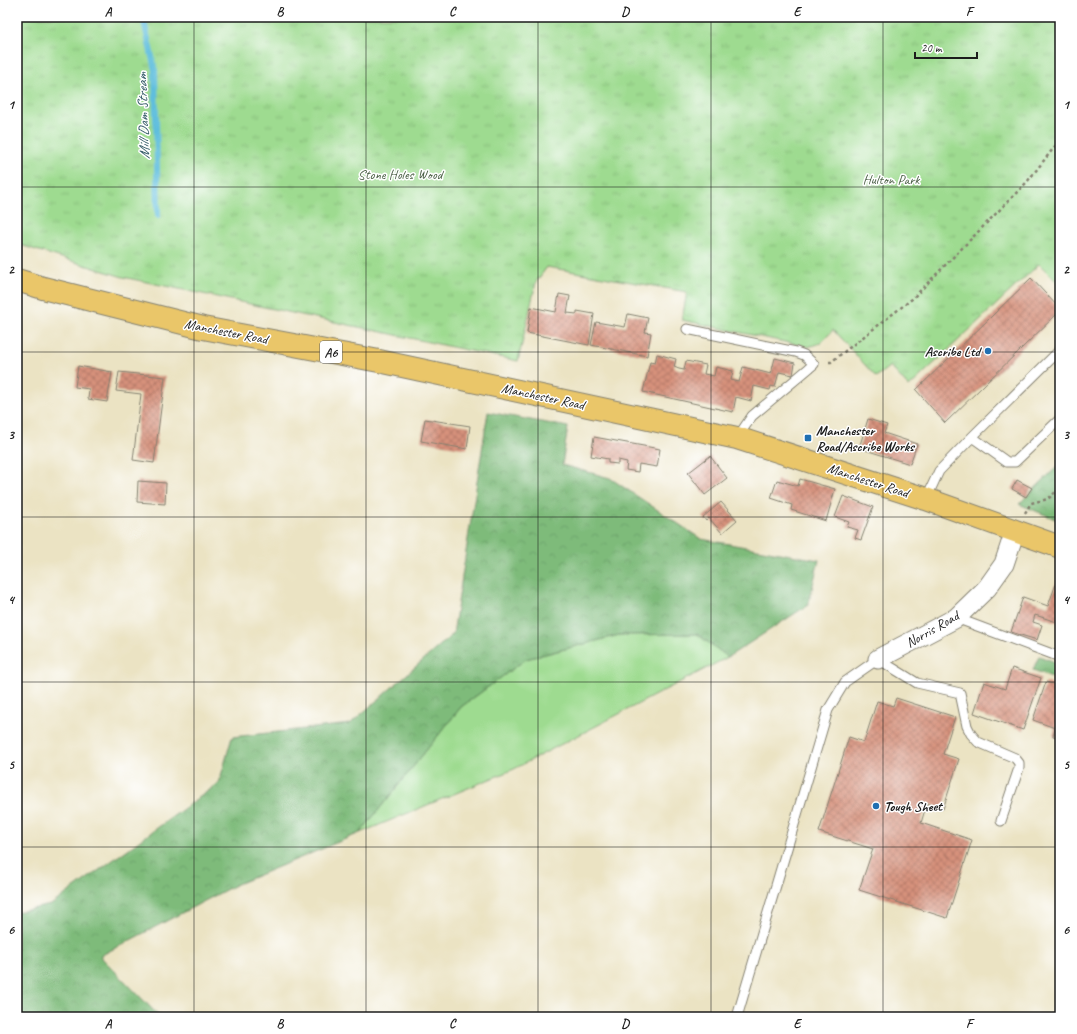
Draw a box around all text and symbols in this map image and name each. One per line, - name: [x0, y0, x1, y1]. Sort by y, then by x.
- text: A: [105, 4, 113, 20]
- text: B: [277, 4, 285, 20]
- text: C: [449, 4, 457, 20]
- text: D: [621, 4, 630, 20]
- text: E: [794, 4, 803, 20]
- text: F: [966, 4, 975, 20]
- scale bar: [915, 34, 977, 60]
- text: 20 m: [921, 40, 943, 56]
- water label: Mill Dam Stream: [132, 71, 155, 159]
- text: 1: [8, 97, 16, 113]
- text: 1: [1063, 97, 1071, 113]
- park label: Stone Holes Wood: [358, 166, 445, 183]
- park label: Hulton Park: [863, 171, 920, 188]
- text: 2: [8, 262, 15, 278]
- text: 2: [1063, 262, 1070, 278]
- street label: Manchester Road: [183, 315, 271, 348]
- road number: A6: [320, 341, 342, 363]
- place label: Ascribe Ltd: [925, 343, 982, 360]
- marker: Ascribe Ltd: [983, 346, 993, 356]
- street label: Manchester Road: [500, 379, 588, 414]
- place label: Manchester Road/Ascribe Works: [816, 422, 916, 455]
- text: 3: [8, 427, 15, 443]
- text: 3: [1063, 427, 1070, 443]
- marker: Manchester Road/Ascribe Works: [803, 433, 813, 443]
- street label: Manchester Road: [825, 459, 913, 502]
- text: 4: [8, 592, 16, 608]
- text: 4: [1063, 592, 1071, 608]
- street label: Norris Road: [903, 606, 964, 651]
- text: 5: [8, 757, 15, 773]
- text: 5: [1063, 757, 1070, 773]
- place label: Tough Sheet: [884, 798, 943, 815]
- marker: Tough Sheet: [871, 801, 881, 811]
- text: 6: [8, 922, 15, 938]
- text: 6: [1063, 922, 1070, 938]
- text: A: [105, 1016, 113, 1032]
- text: B: [277, 1016, 285, 1032]
- text: C: [449, 1016, 457, 1032]
- text: D: [621, 1016, 630, 1032]
- text: E: [794, 1016, 803, 1032]
- text: F: [966, 1016, 975, 1032]

